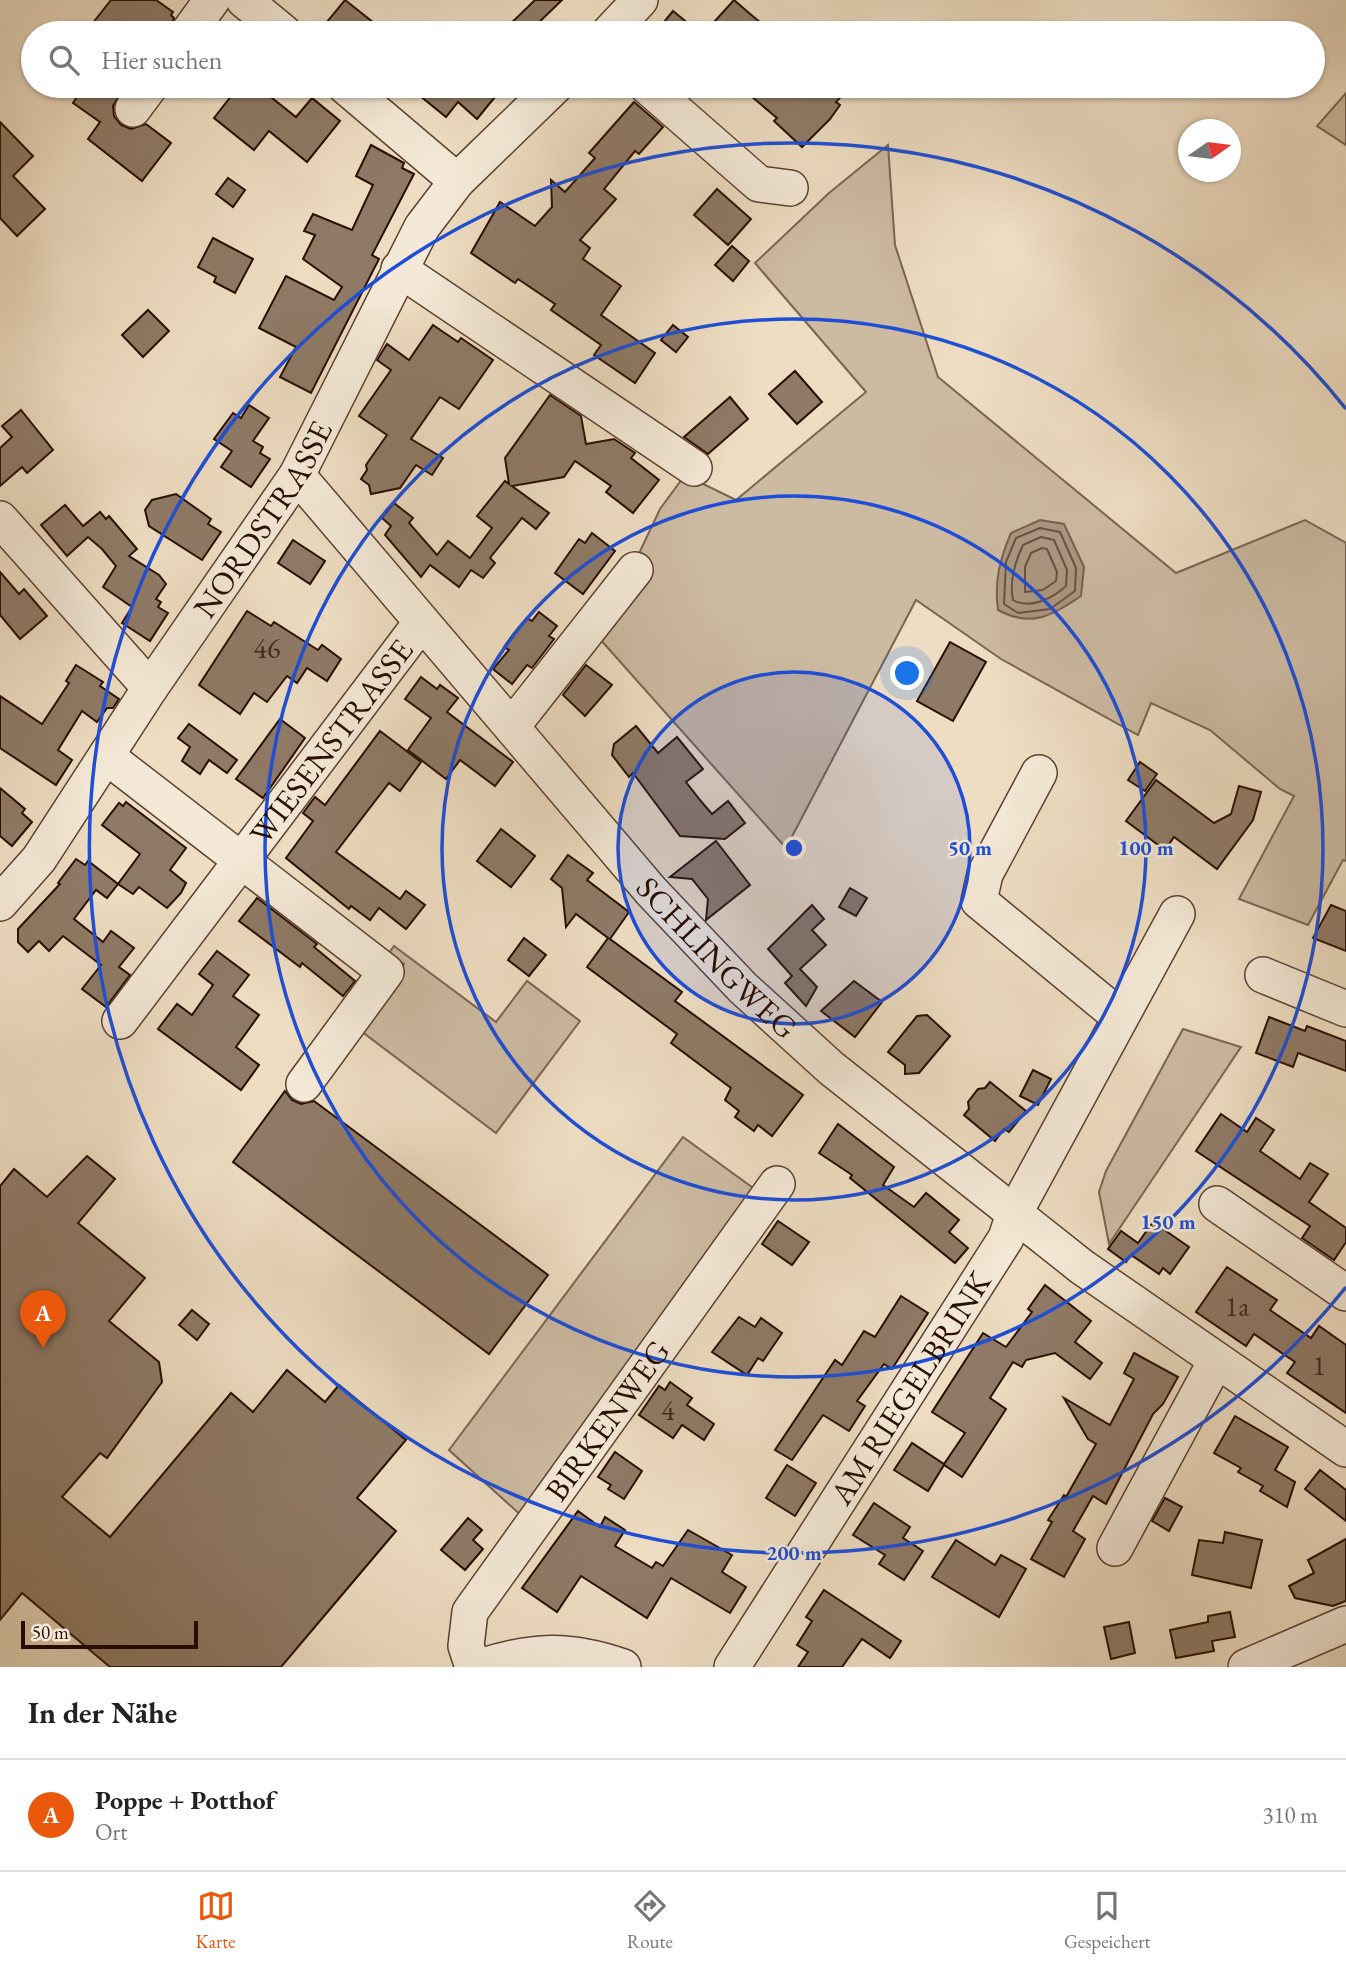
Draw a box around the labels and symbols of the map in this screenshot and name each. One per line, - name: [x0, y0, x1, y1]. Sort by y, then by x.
- north arrow: [1178, 119, 1241, 182]
- street label: NORDSTRASSE: [184, 414, 342, 626]
- house number: 46: [254, 630, 280, 666]
- street label: WIESENSTRASSE: [240, 631, 422, 853]
- your location: [890, 656, 924, 690]
- text: 50 m: [948, 834, 992, 861]
- text: 100 m: [1118, 834, 1174, 861]
- centre of rings: [782, 836, 806, 860]
- street label: SCHLINGWEG: [627, 868, 806, 1048]
- text: 150 m: [1140, 1208, 1196, 1235]
- street label: AM RIEGELBRINK: [820, 1262, 1001, 1514]
- house number: 1a: [1225, 1288, 1250, 1324]
- pin: A: [20, 1290, 66, 1348]
- street label: BIRKENWEG: [535, 1332, 679, 1509]
- house number: 1: [1312, 1347, 1326, 1383]
- house number: 4: [661, 1392, 675, 1428]
- text: 200 m: [766, 1539, 822, 1566]
- scale bar: [21, 1618, 198, 1650]

